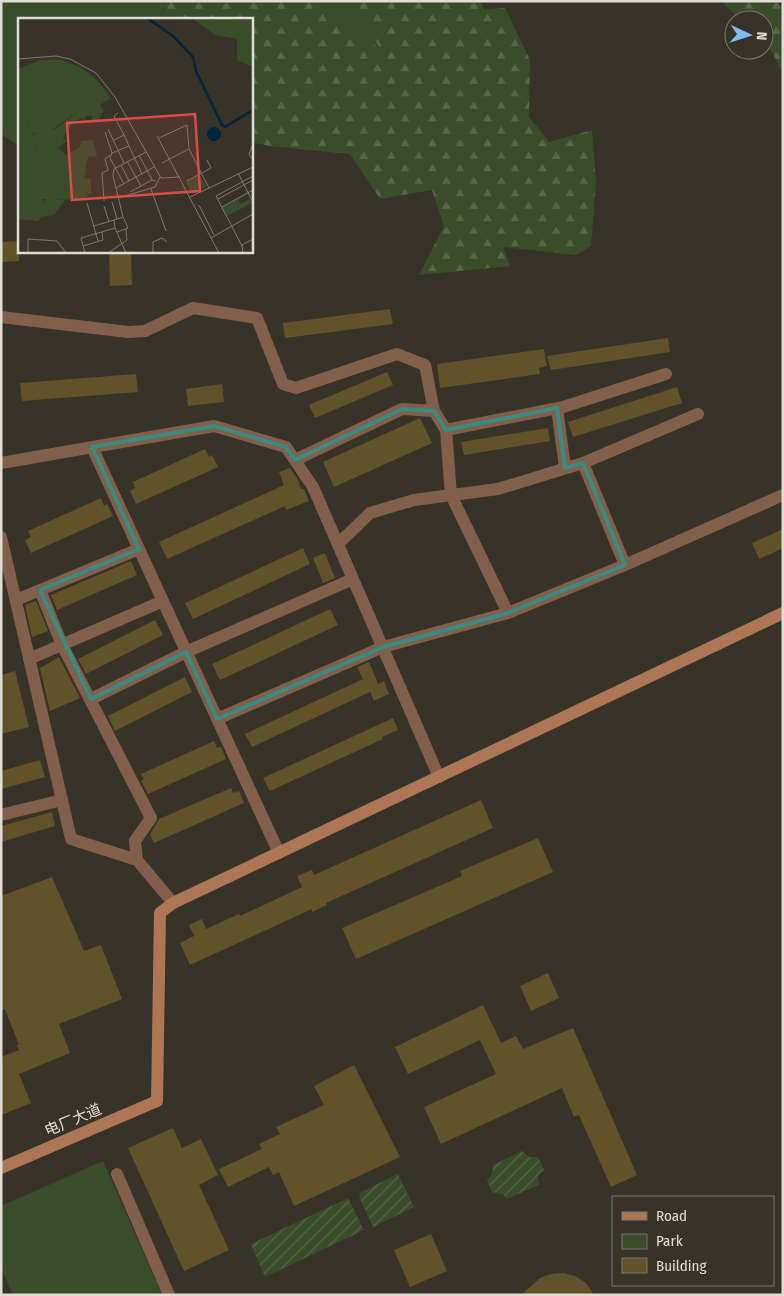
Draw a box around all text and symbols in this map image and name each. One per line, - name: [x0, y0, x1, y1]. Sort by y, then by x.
- north arrow: [724, 10, 774, 60]
- inset map: [18, 18, 252, 252]
- text: N: [753, 31, 770, 41]
- street label: 电厂大道: [42, 1100, 104, 1140]
- legend: [612, 1196, 774, 1286]
- text: Road: [656, 1207, 687, 1225]
- text: Park: [656, 1232, 683, 1250]
- text: Building: [656, 1257, 707, 1275]

